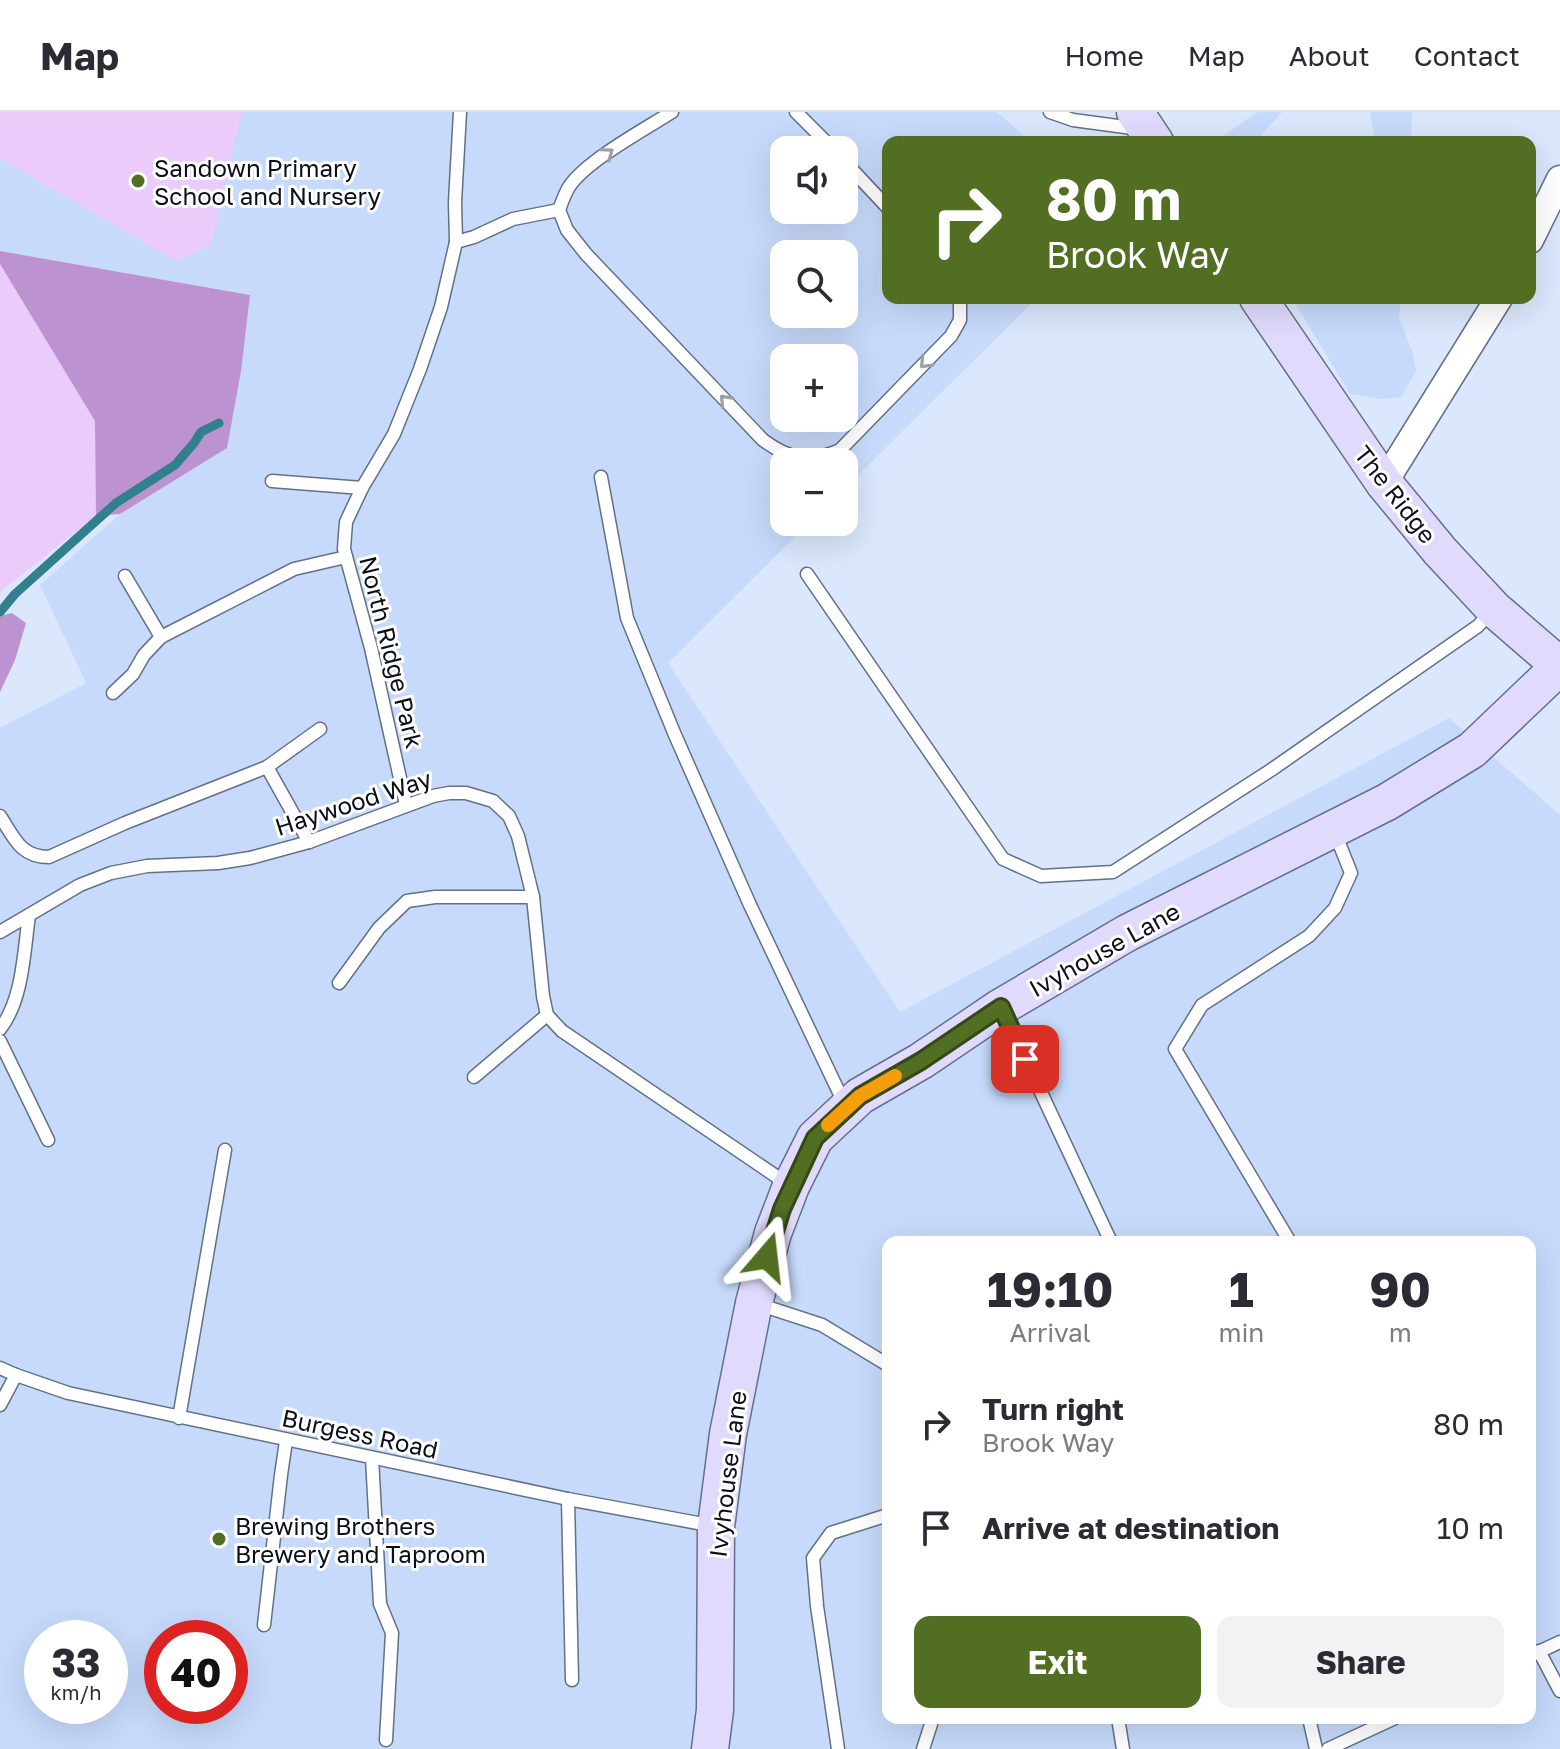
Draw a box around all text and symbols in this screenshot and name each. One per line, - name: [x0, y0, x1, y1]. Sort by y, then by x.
- text: Map: [40, 33, 119, 78]
- text: Home: [1065, 39, 1144, 72]
- text: Map: [1188, 39, 1245, 72]
- text: About: [1289, 39, 1370, 72]
- text: Contact: [1414, 39, 1520, 72]
- map controls: [770, 136, 858, 536]
- button: sound: [770, 136, 858, 224]
- one-way arrow: [599, 149, 613, 163]
- place label: Sandown Primary School and Nursery: [154, 153, 381, 210]
- text: 80 m: [1046, 165, 1181, 232]
- icon: right: [914, 168, 1018, 272]
- marker: Sandown Primary School and Nursery: [129, 172, 147, 190]
- text: Brook Way: [1046, 233, 1229, 276]
- button: search: [770, 240, 858, 328]
- button: +: [770, 344, 858, 432]
- one-way arrow: [920, 354, 934, 368]
- one-way arrow: [719, 395, 734, 409]
- street label: The Ridge: [1349, 439, 1443, 549]
- button: −: [770, 448, 858, 536]
- street label: North Ridge Park: [354, 553, 430, 751]
- street label: Haywood Way: [271, 763, 435, 841]
- street label: Ivyhouse Lane: [1024, 896, 1184, 1002]
- pin: [991, 1025, 1059, 1093]
- icon: arrive: [1003, 1037, 1047, 1081]
- position arrow: [725, 1215, 809, 1299]
- text: 19:10: [987, 1260, 1113, 1318]
- text: 1: [1229, 1260, 1254, 1318]
- text: 90: [1369, 1260, 1431, 1318]
- text: Arrival: [1009, 1317, 1091, 1348]
- text: min: [1218, 1317, 1264, 1348]
- text: m: [1389, 1317, 1412, 1348]
- street label: Ivyhouse Lane: [702, 1389, 752, 1559]
- text: Turn right: [982, 1391, 1124, 1427]
- street label: Burgess Road: [279, 1402, 441, 1464]
- icon: right: [914, 1402, 958, 1446]
- text: 80 m: [1433, 1406, 1504, 1442]
- text: Brook Way: [982, 1427, 1114, 1458]
- icon: arrive: [914, 1506, 958, 1550]
- text: Arrive at destination: [982, 1510, 1279, 1546]
- text: 10 m: [1437, 1510, 1504, 1546]
- place label: Brewing Brothers Brewery and Taproom: [235, 1511, 486, 1568]
- marker: Brewing Brothers Brewery and Taproom: [210, 1530, 228, 1548]
- button: Exit: [914, 1616, 1201, 1708]
- button: Share: [1217, 1616, 1504, 1708]
- speed limit sign: 40: [144, 1620, 248, 1724]
- text: 33: [52, 1638, 100, 1686]
- text: km/h: [51, 1680, 101, 1704]

